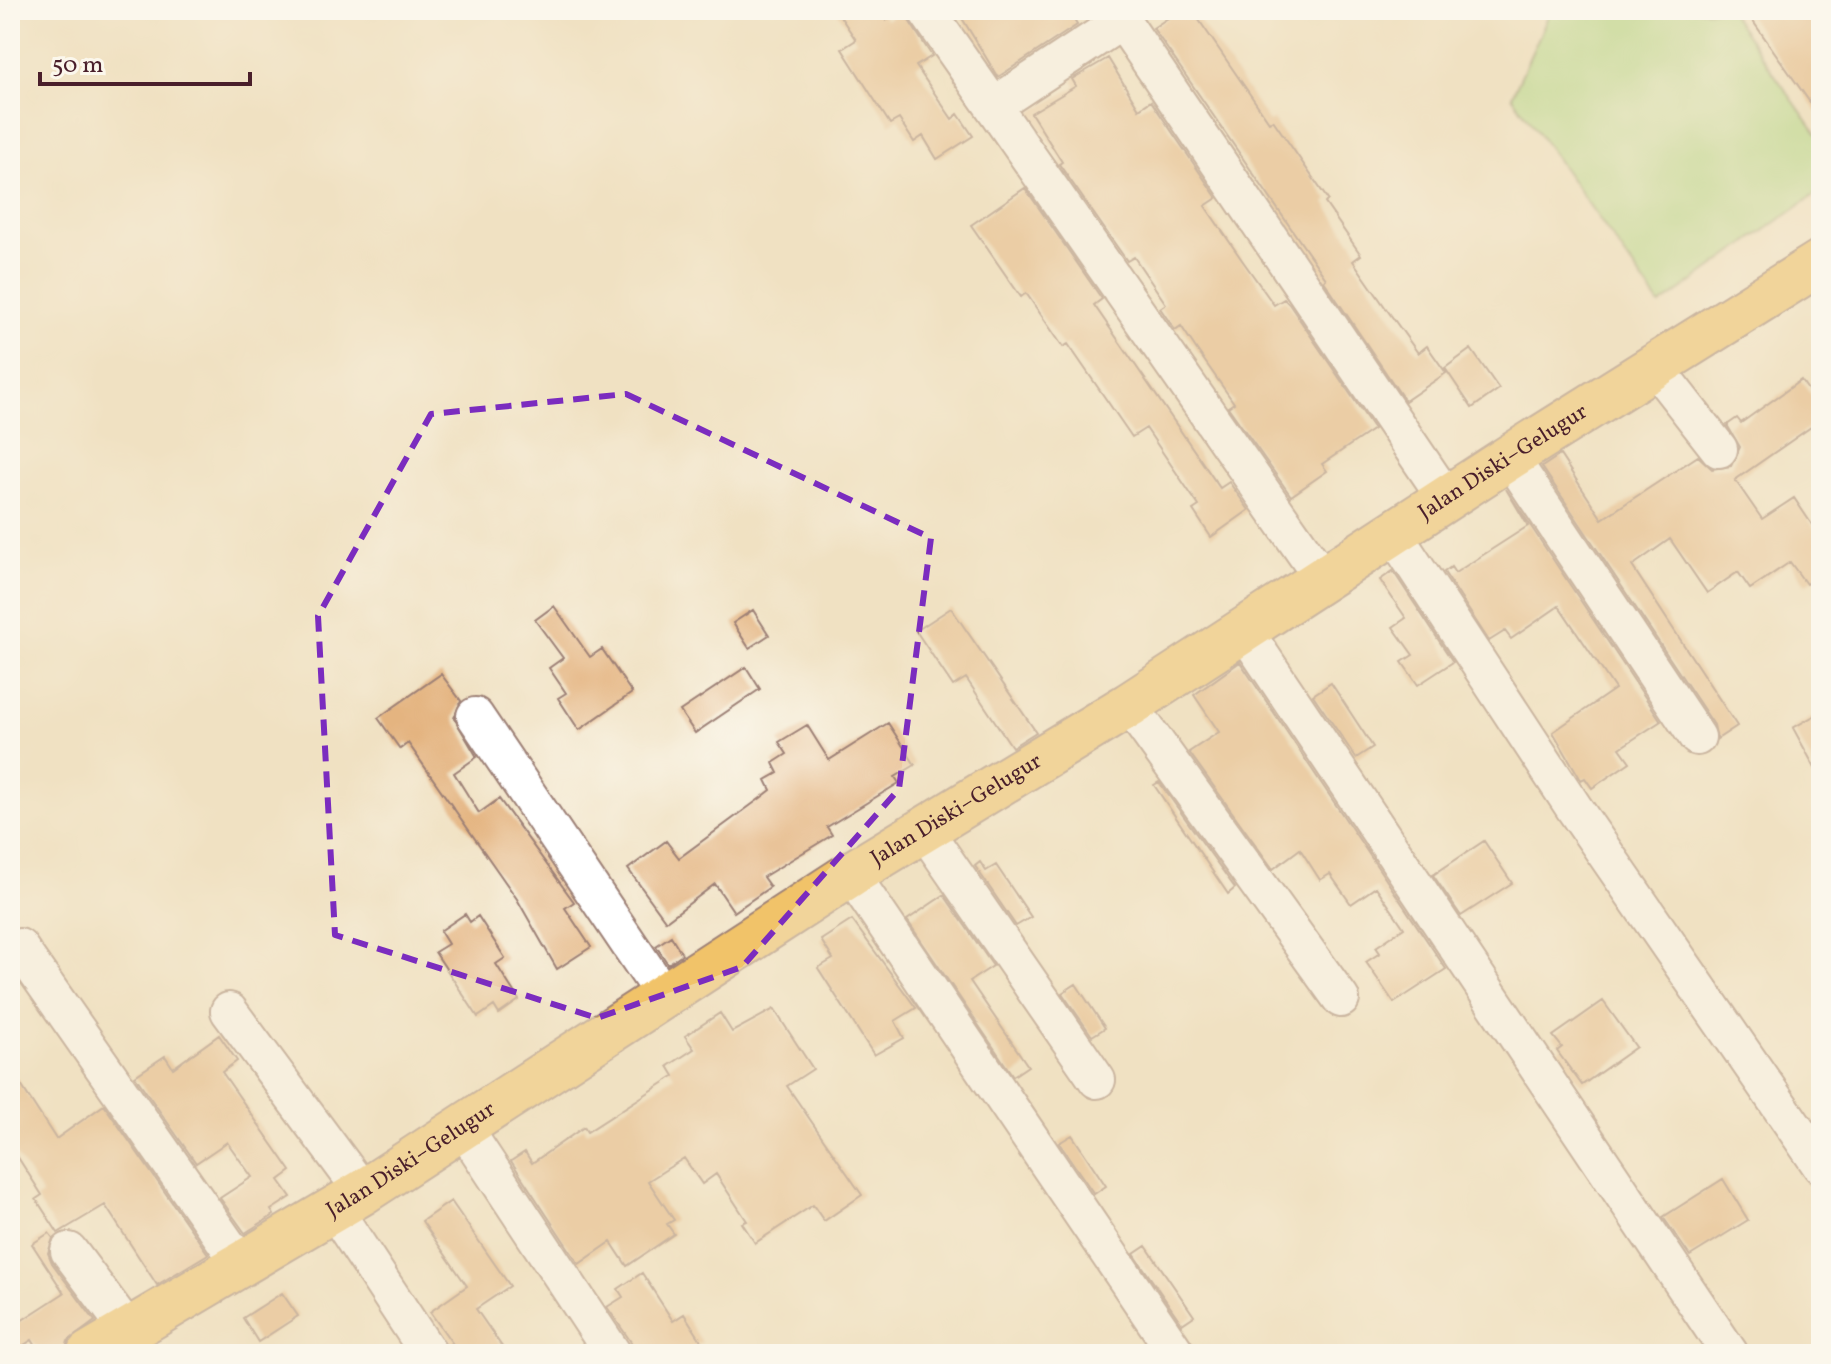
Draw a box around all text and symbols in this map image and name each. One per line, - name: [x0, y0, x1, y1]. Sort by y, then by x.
- scale bar: [40, 36, 250, 86]
- text: 50 m: [52, 49, 104, 83]
- street label: Jalan Diski–Gelugur: [1412, 397, 1594, 528]
- street label: Jalan Diski–Gelugur: [865, 746, 1048, 874]
- street label: Jalan Diski–Gelugur: [321, 1094, 502, 1226]

